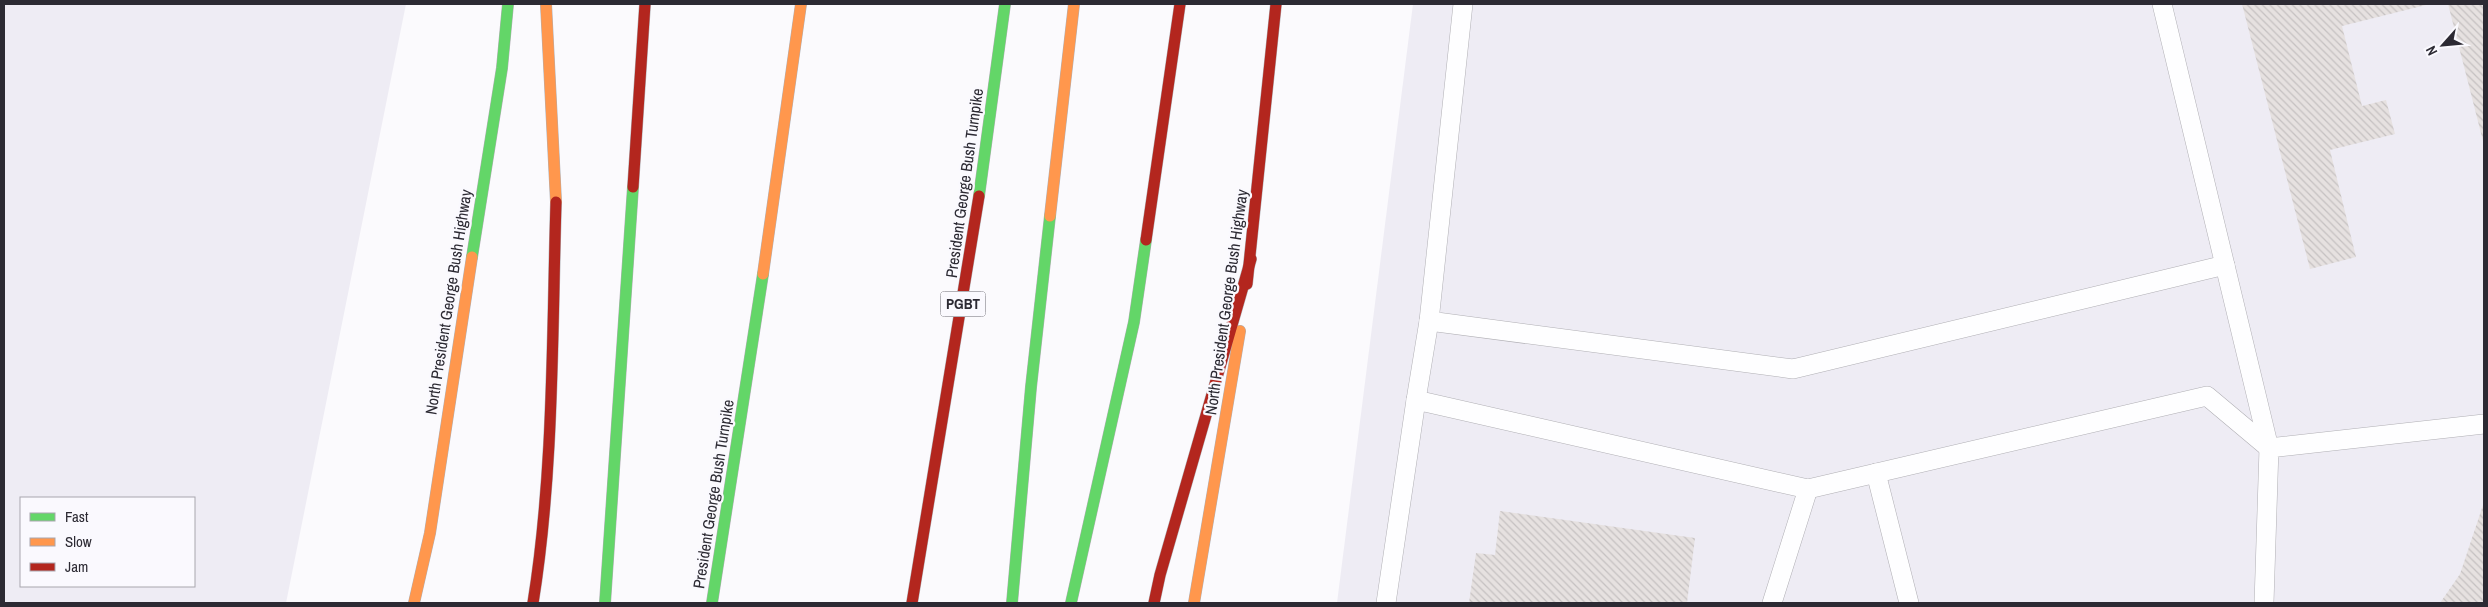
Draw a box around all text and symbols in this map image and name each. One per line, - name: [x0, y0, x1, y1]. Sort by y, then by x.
- north arrow: [2418, 20, 2468, 70]
- text: N: [2422, 43, 2441, 59]
- street label: President George Bush Turnpike: [940, 87, 988, 279]
- street label: North President George Bush Highway: [419, 187, 477, 416]
- street label: North President George Bush Highway: [1199, 187, 1253, 416]
- road number: PGBT: [940, 292, 986, 316]
- street label: President George Bush Turnpike: [687, 398, 739, 590]
- legend: [20, 497, 195, 587]
- text: Fast: [65, 506, 89, 527]
- text: Slow: [65, 531, 92, 552]
- text: Jam: [65, 556, 88, 577]

